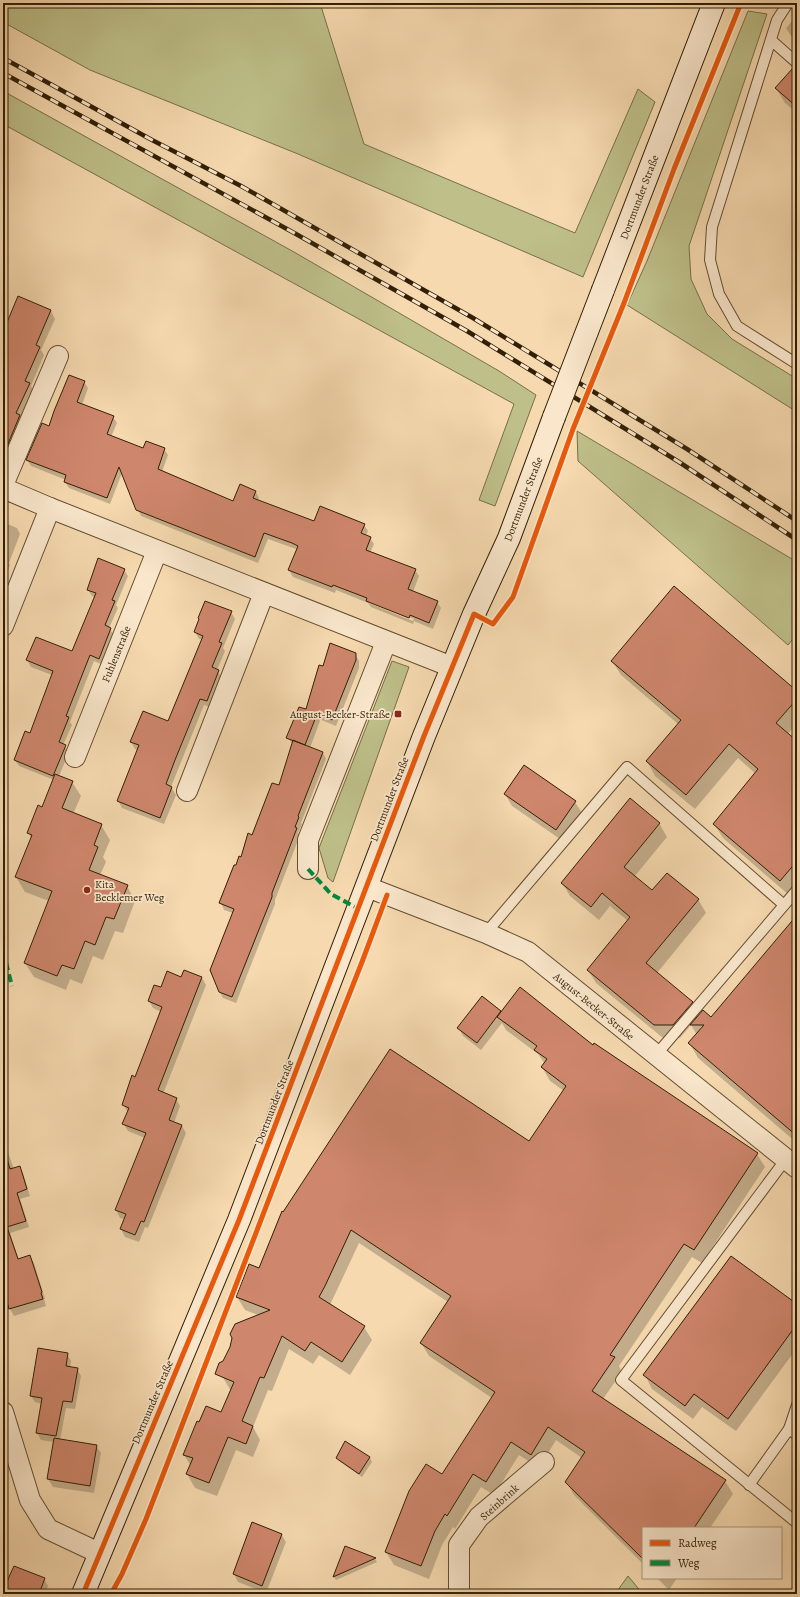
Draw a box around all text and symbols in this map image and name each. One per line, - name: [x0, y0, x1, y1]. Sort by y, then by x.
- street label: Dortmunder Straße: [616, 153, 663, 242]
- street label: Dortmunder Straße: [500, 455, 547, 544]
- street label: Fuhlenstraße: [98, 624, 135, 685]
- place label: August-Becker-Straße: [289, 707, 390, 722]
- marker: August-Becker-Straße: [393, 709, 403, 719]
- street label: Dortmunder Straße: [366, 755, 413, 844]
- place label: Kita Becklemer Weg: [95, 877, 165, 905]
- marker: Kita Becklemer Weg: [82, 885, 92, 895]
- street label: August-Becker-Straße: [549, 968, 637, 1044]
- street label: Dortmunder Straße: [251, 1058, 298, 1147]
- street label: Dortmunder Straße: [128, 1358, 177, 1446]
- street label: Steinbrink: [477, 1480, 523, 1524]
- legend: [642, 1527, 782, 1579]
- text: Radweg: [678, 1535, 717, 1551]
- text: Weg: [677, 1555, 700, 1571]

